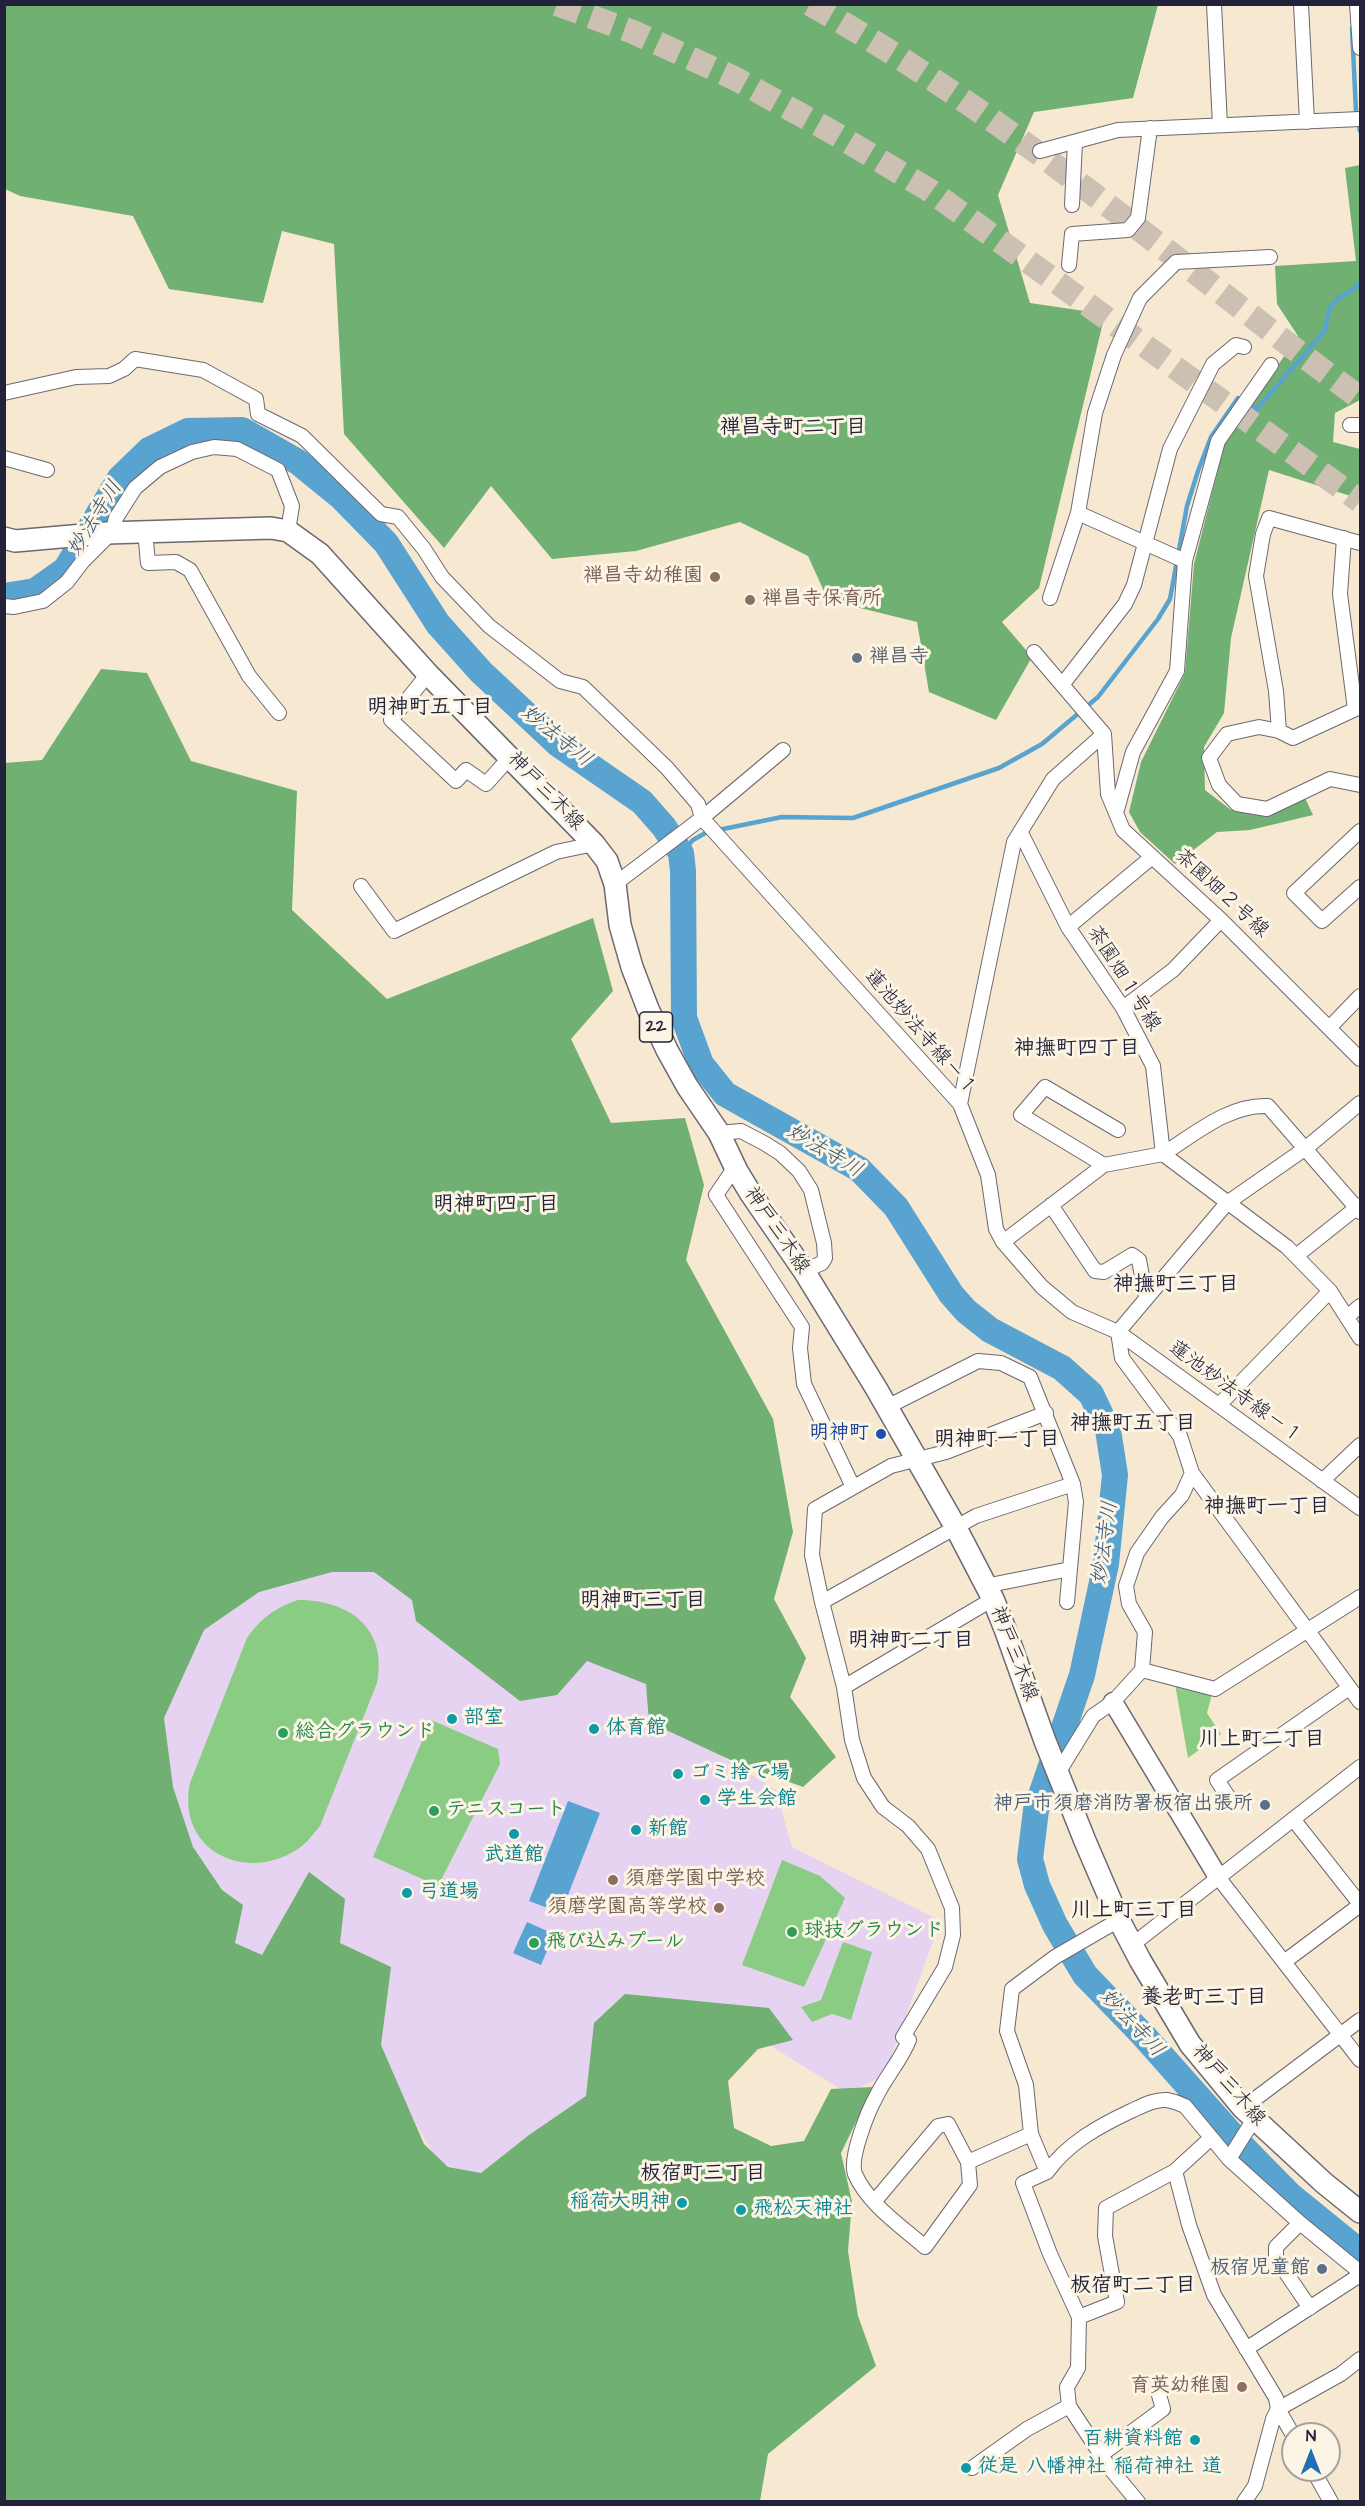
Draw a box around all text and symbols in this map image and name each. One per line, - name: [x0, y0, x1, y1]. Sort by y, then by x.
- district label: 禅昌寺町二丁目: [720, 416, 866, 442]
- water label: 妙法寺川: [63, 477, 129, 561]
- place label: 禅昌寺幼稚園: [583, 565, 703, 589]
- marker: 禅昌寺幼稚園: [708, 570, 722, 584]
- place label: 禅昌寺保育所: [762, 588, 882, 612]
- marker: 禅昌寺保育所: [743, 593, 757, 607]
- place label: 禅昌寺: [869, 646, 929, 670]
- marker: 禅昌寺: [850, 651, 864, 665]
- district label: 明神町五丁目: [367, 696, 493, 722]
- water label: 妙法寺川: [515, 701, 597, 773]
- street label: 神戸三木線: [502, 748, 588, 836]
- street label: 茶園畑２号線: [1169, 844, 1273, 944]
- street label: 茶園畑１号線: [1081, 922, 1165, 1036]
- street label: 蓮池妙法寺線－１: [858, 965, 982, 1101]
- road number: 22: [640, 1012, 672, 1042]
- district label: 神撫町四丁目: [1014, 1037, 1140, 1063]
- water label: 妙法寺川: [782, 1120, 866, 1184]
- street label: 神戸三木線: [738, 1183, 814, 1279]
- district label: 明神町四丁目: [433, 1193, 559, 1219]
- district label: 神撫町三丁目: [1113, 1273, 1239, 1299]
- street label: 蓮池妙法寺線－１: [1163, 1336, 1307, 1450]
- district label: 神撫町五丁目: [1070, 1412, 1196, 1438]
- place label: 明神町: [809, 1422, 869, 1446]
- marker: 明神町: [874, 1427, 888, 1441]
- district label: 明神町一丁目: [934, 1428, 1060, 1454]
- district label: 神撫町一丁目: [1204, 1495, 1330, 1521]
- water label: 妙法寺川: [1088, 1500, 1124, 1586]
- district label: 明神町三丁目: [580, 1589, 706, 1615]
- street label: 神戸三木線: [984, 1603, 1042, 1705]
- district label: 明神町二丁目: [848, 1629, 974, 1655]
- place label: 部室: [464, 1707, 504, 1731]
- marker: 部室: [445, 1712, 459, 1726]
- place label: 体育館: [606, 1717, 666, 1741]
- place label: 総合グラウンド: [295, 1721, 435, 1745]
- marker: 体育館: [587, 1722, 601, 1736]
- marker: 総合グラウンド: [276, 1726, 290, 1740]
- district label: 川上町二丁目: [1199, 1728, 1325, 1754]
- place label: ゴミ捨て場: [690, 1762, 790, 1786]
- marker: ゴミ捨て場: [671, 1767, 685, 1781]
- place label: 学生会館: [717, 1788, 797, 1812]
- marker: 学生会館: [698, 1793, 712, 1807]
- place label: 神戸市須磨消防署板宿出張所: [993, 1793, 1253, 1817]
- marker: 神戸市須磨消防署板宿出張所: [1258, 1798, 1272, 1812]
- place label: テニスコート: [446, 1799, 566, 1823]
- marker: テニスコート: [427, 1804, 441, 1818]
- place label: 新館: [648, 1818, 688, 1842]
- marker: 新館: [629, 1823, 643, 1837]
- marker: 武道館: [507, 1827, 521, 1841]
- place label: 武道館: [484, 1844, 544, 1868]
- place label: 須磨学園中学校: [625, 1868, 765, 1892]
- marker: 須磨学園中学校: [606, 1873, 620, 1887]
- place label: 弓道場: [419, 1881, 479, 1905]
- marker: 弓道場: [400, 1886, 414, 1900]
- place label: 須磨学園高等学校: [547, 1896, 707, 1920]
- district label: 川上町三丁目: [1071, 1899, 1197, 1925]
- marker: 須磨学園高等学校: [712, 1901, 726, 1915]
- place label: 球技グラウンド: [804, 1920, 944, 1944]
- marker: 球技グラウンド: [785, 1925, 799, 1939]
- place label: 飛び込みプール: [546, 1931, 685, 1955]
- marker: 飛び込みプール: [527, 1936, 541, 1950]
- water label: 妙法寺川: [1093, 1985, 1169, 2063]
- district label: 養老町三丁目: [1141, 1986, 1267, 2012]
- street label: 神戸三木線: [1186, 2040, 1270, 2132]
- district label: 板宿町三丁目: [640, 2162, 766, 2188]
- place label: 稲荷大明神: [570, 2191, 670, 2215]
- marker: 稲荷大明神: [675, 2196, 689, 2210]
- place label: 飛松天神社: [753, 2198, 853, 2222]
- marker: 飛松天神社: [734, 2203, 748, 2217]
- place label: 板宿児童館: [1210, 2257, 1310, 2281]
- marker: 板宿児童館: [1315, 2262, 1329, 2276]
- district label: 板宿町二丁目: [1070, 2274, 1196, 2300]
- place label: 育英幼稚園: [1130, 2375, 1230, 2399]
- marker: 育英幼稚園: [1235, 2380, 1249, 2394]
- north arrow: [1281, 2422, 1341, 2482]
- text: N: [1306, 2425, 1316, 2447]
- place label: 百耕資料館: [1083, 2428, 1183, 2452]
- marker: 百耕資料館: [1188, 2433, 1202, 2447]
- place label: 従是 八幡神社 稲荷神社 道: [978, 2456, 1222, 2480]
- marker: 従是 八幡神社 稲荷神社 道: [959, 2461, 973, 2475]

